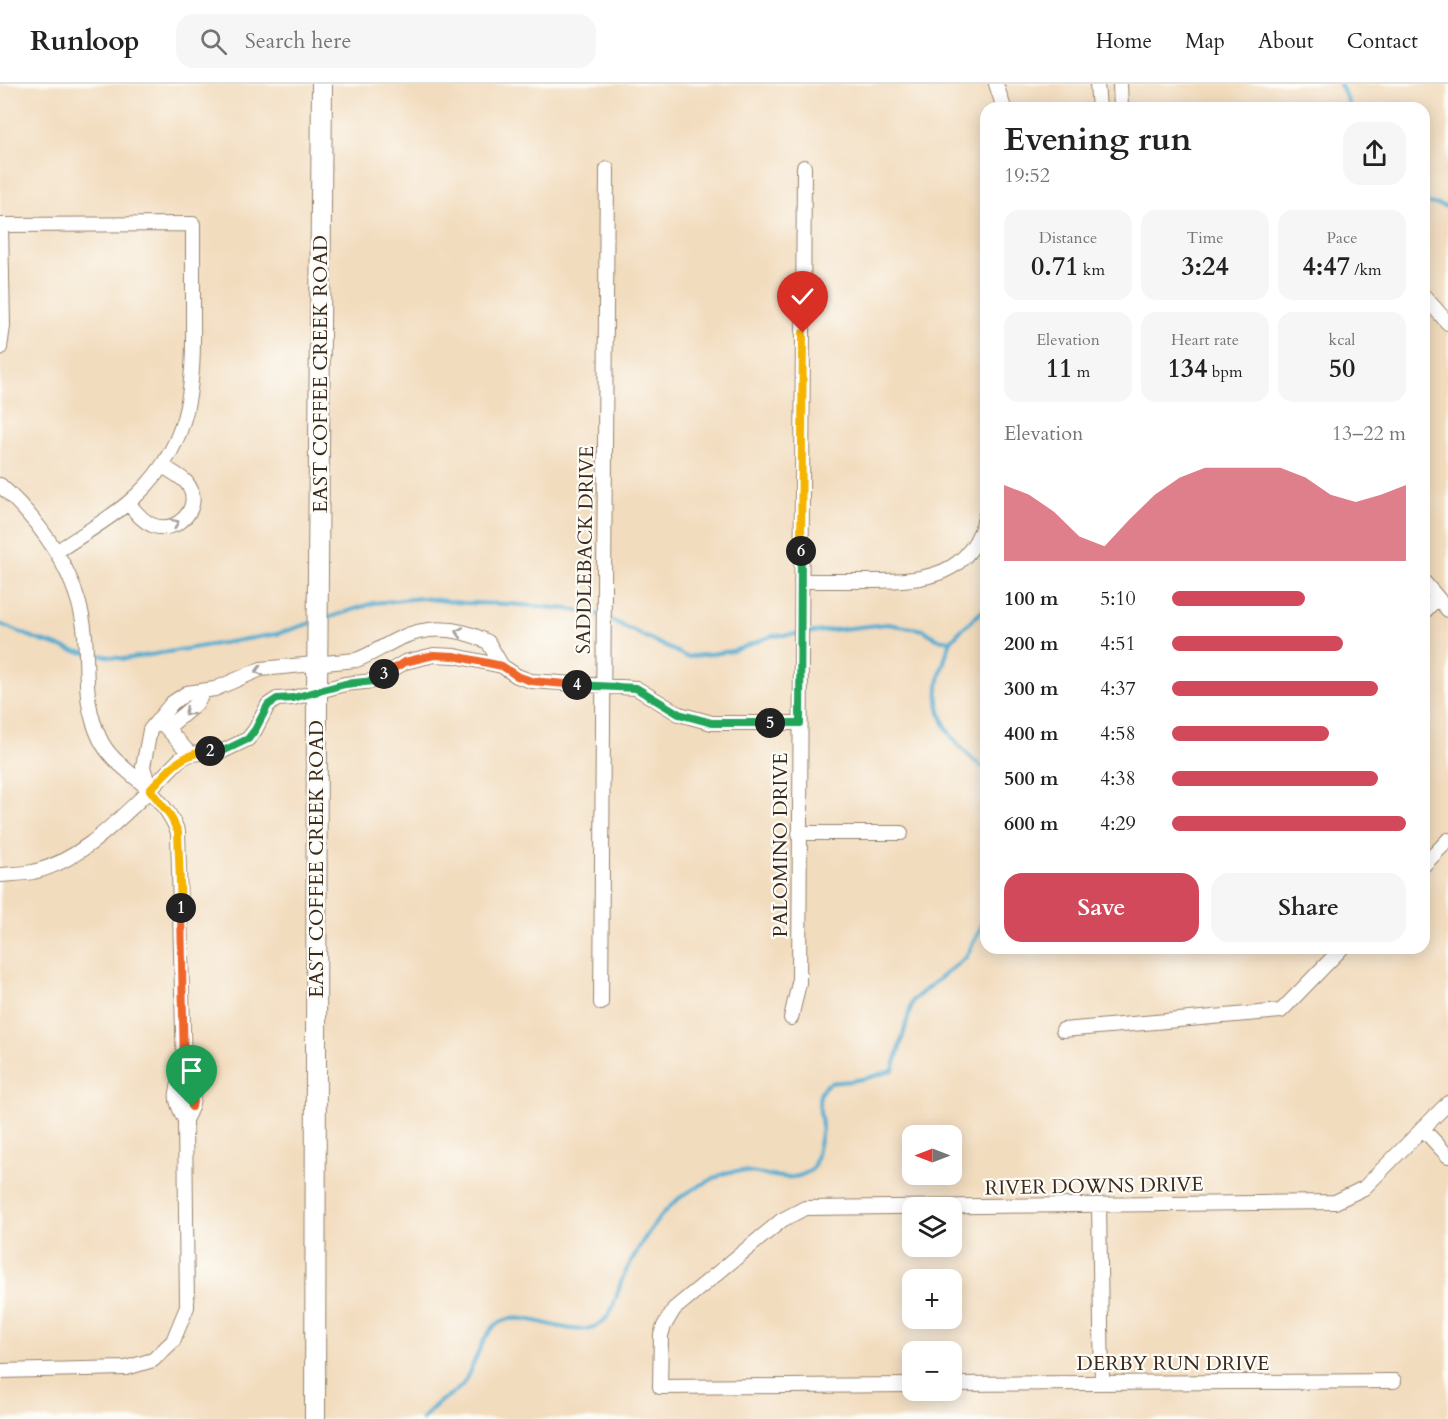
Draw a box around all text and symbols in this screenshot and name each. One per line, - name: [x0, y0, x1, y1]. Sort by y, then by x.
- search box: [176, 14, 596, 68]
- text: Runloop: [30, 22, 140, 60]
- icon: search: [197, 25, 230, 58]
- text: Search here: [245, 26, 351, 56]
- text: Home: [1096, 27, 1152, 56]
- text: Map: [1185, 27, 1225, 56]
- text: About: [1258, 27, 1314, 56]
- text: Contact: [1347, 27, 1418, 56]
- text: Evening run: [1004, 117, 1192, 162]
- button: share: [1343, 122, 1406, 185]
- text: 19:52: [1004, 162, 1050, 189]
- text: Distance: [1039, 227, 1097, 249]
- text: Time: [1186, 227, 1224, 249]
- text: Pace: [1327, 227, 1357, 249]
- street label: EAST COFFEE CREEK ROAD: [307, 235, 334, 513]
- text: 0.71: [1031, 249, 1079, 284]
- text: 3:24: [1181, 249, 1229, 284]
- text: 4:47: [1302, 249, 1350, 284]
- text: km: [1079, 259, 1105, 281]
- text: /km: [1350, 259, 1382, 281]
- pin: [777, 271, 828, 333]
- icon: check: [786, 280, 819, 313]
- text: Elevation: [1036, 329, 1100, 351]
- text: Heart rate: [1171, 329, 1239, 351]
- text: kcal: [1329, 329, 1355, 351]
- text: 11: [1046, 351, 1072, 386]
- text: 134: [1168, 351, 1208, 386]
- text: 50: [1329, 351, 1355, 386]
- text: m: [1072, 361, 1090, 383]
- text: bpm: [1208, 361, 1242, 383]
- text: Elevation: [1004, 420, 1083, 447]
- text: 13–22 m: [1332, 420, 1406, 447]
- street label: SADDLEBACK DRIVE: [570, 446, 600, 654]
- one-way arrow: [169, 519, 180, 531]
- pin: 6: [786, 536, 816, 566]
- text: 6: [797, 540, 805, 562]
- text: 100 m: [1004, 585, 1059, 612]
- text: 5:10: [1100, 585, 1136, 612]
- one-way arrow: [454, 626, 464, 639]
- text: 200 m: [1004, 630, 1059, 657]
- text: 4:51: [1100, 630, 1136, 657]
- pin: 3: [369, 659, 399, 689]
- text: 3: [380, 663, 388, 685]
- one-way arrow: [255, 664, 265, 676]
- pin: 4: [562, 670, 592, 700]
- text: 4: [573, 674, 581, 696]
- text: 300 m: [1004, 675, 1059, 702]
- text: 4:37: [1100, 675, 1136, 702]
- one-way arrow: [184, 704, 195, 715]
- pin: 5: [755, 708, 785, 738]
- text: 5: [766, 712, 774, 734]
- street label: EAST COFFEE CREEK ROAD: [303, 720, 330, 998]
- text: 400 m: [1004, 720, 1059, 747]
- text: 4:58: [1100, 720, 1136, 747]
- pin: 2: [195, 736, 225, 766]
- text: 2: [206, 740, 214, 762]
- street label: PALOMINO DRIVE: [767, 753, 794, 937]
- text: 500 m: [1004, 765, 1059, 792]
- text: 4:38: [1100, 765, 1136, 792]
- text: 600 m: [1004, 810, 1059, 837]
- text: 4:29: [1100, 810, 1136, 837]
- button: Save: [1004, 873, 1199, 942]
- button: Share: [1211, 873, 1406, 942]
- pin: 1: [166, 893, 196, 923]
- text: 1: [177, 897, 185, 919]
- pin: [166, 1045, 217, 1107]
- icon: arrive: [175, 1054, 208, 1087]
- north arrow: [902, 1125, 962, 1185]
- map controls: [902, 1125, 962, 1401]
- street label: RIVER DOWNS DRIVE: [984, 1171, 1204, 1201]
- button: layers: [902, 1197, 962, 1257]
- button: +: [902, 1269, 962, 1329]
- button: −: [902, 1341, 962, 1401]
- street label: DERBY RUN DRIVE: [1077, 1350, 1269, 1377]

